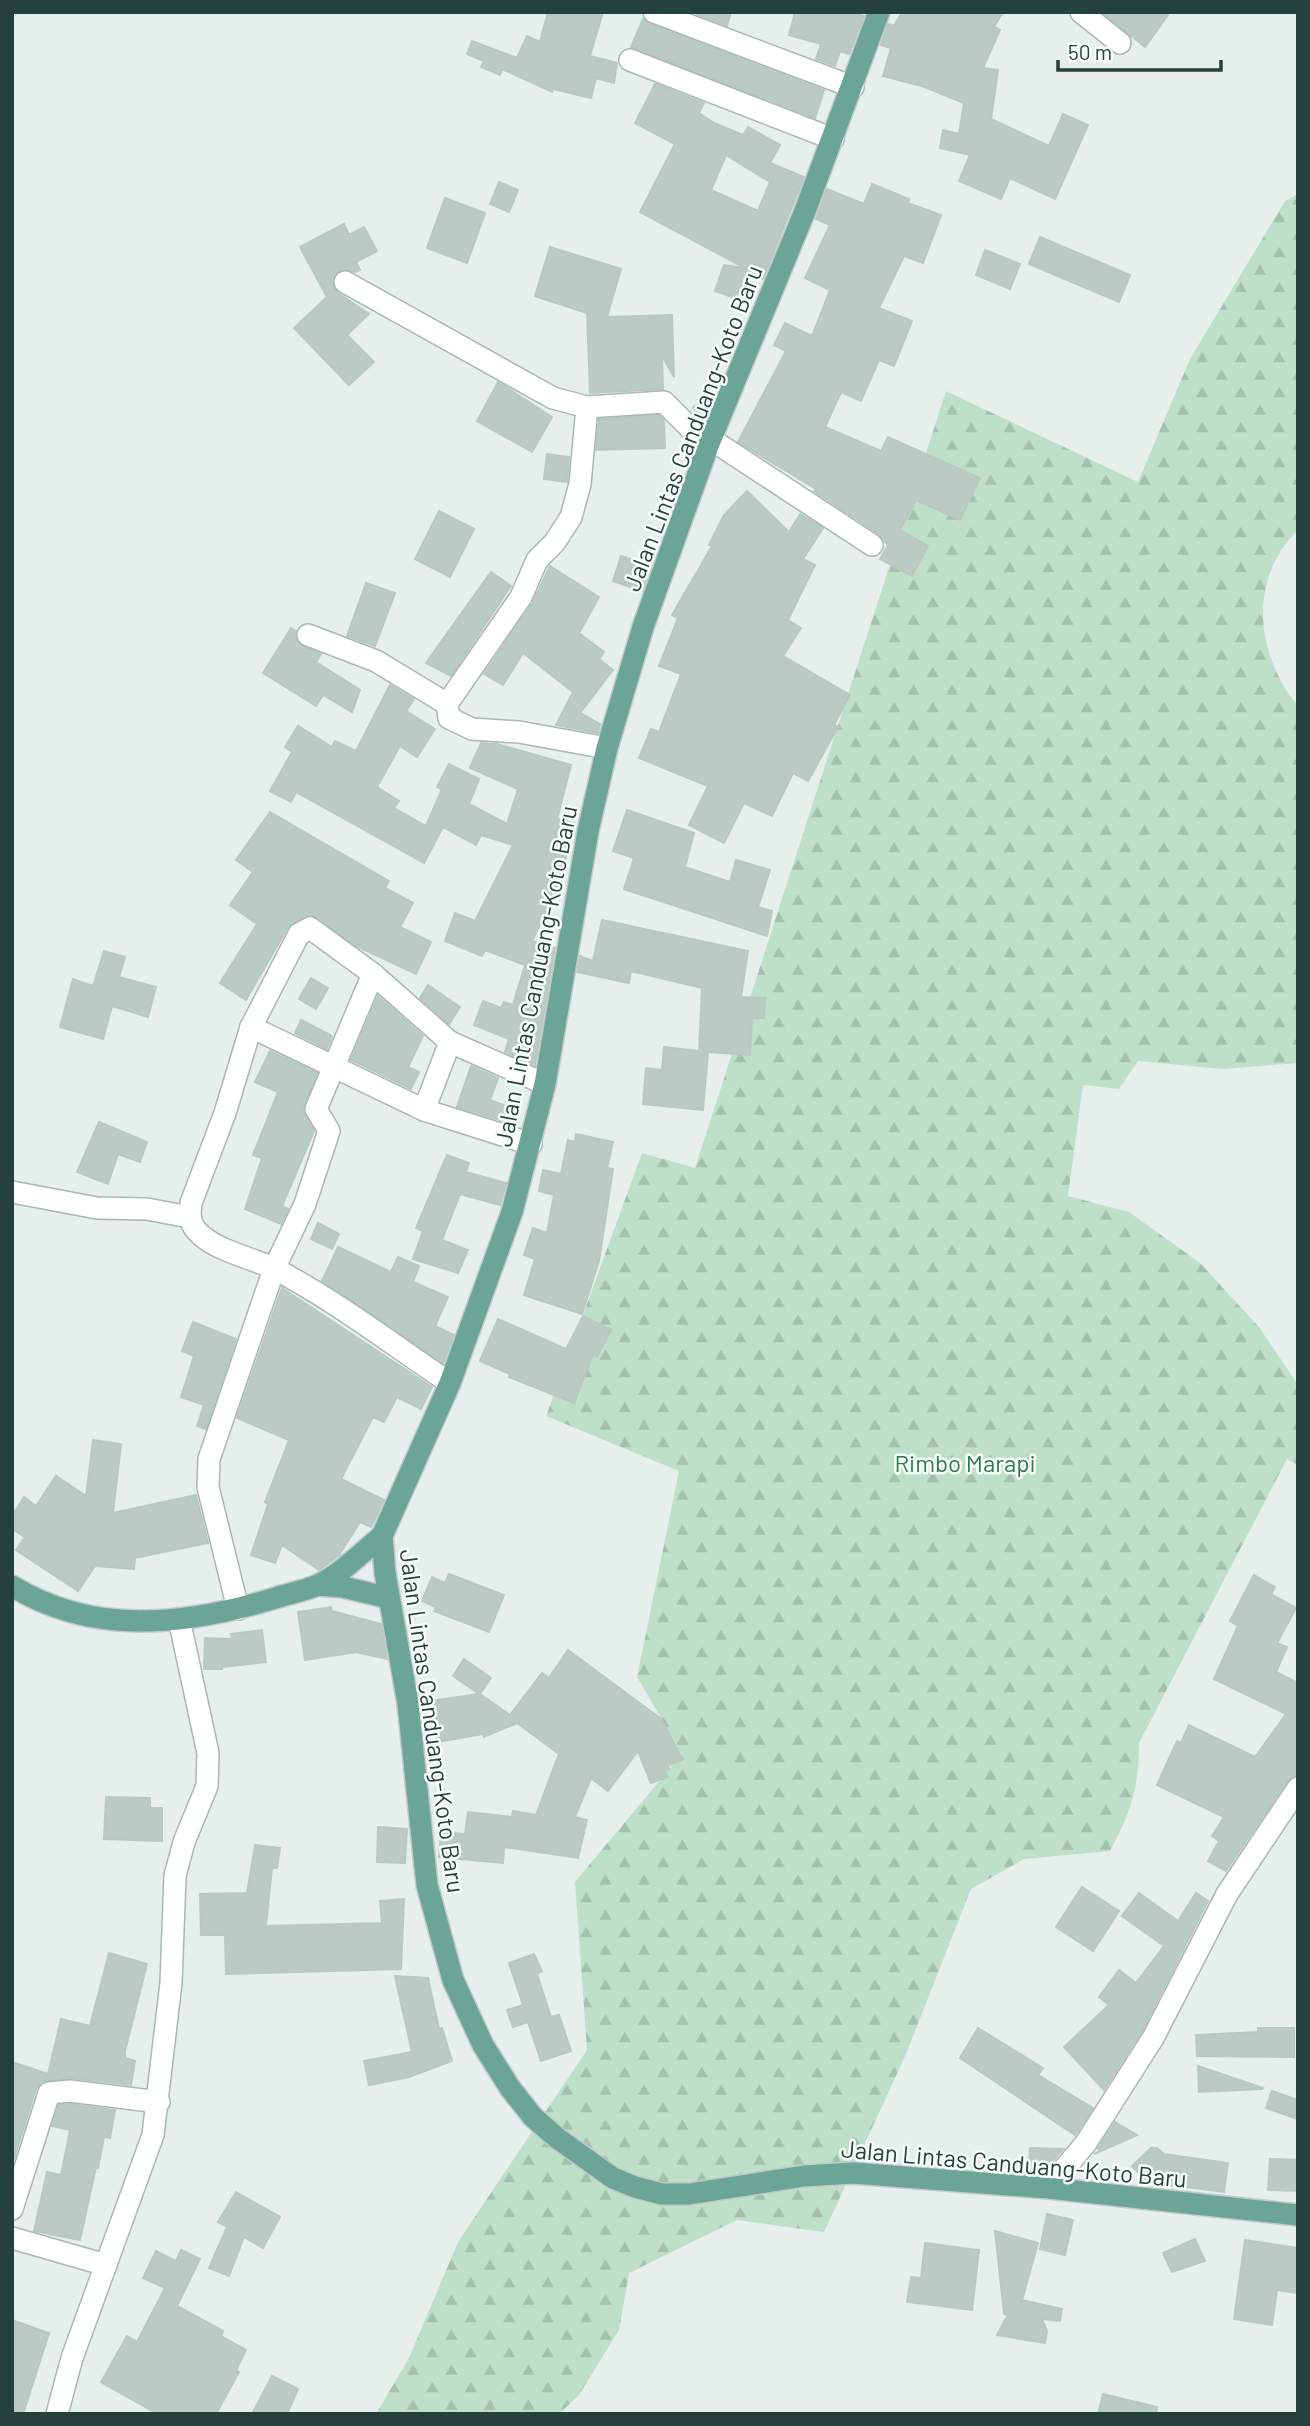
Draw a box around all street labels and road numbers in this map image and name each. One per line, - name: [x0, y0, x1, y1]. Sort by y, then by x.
- street label: Jalan Lintas Canduang-Koto Baru: [616, 261, 768, 595]
- street label: Jalan Lintas Canduang-Koto Baru: [488, 803, 582, 1149]
- street label: Jalan Lintas Canduang-Koto Baru: [395, 1547, 471, 1895]
- street label: Jalan Lintas Canduang-Koto Baru: [840, 2133, 1188, 2193]

